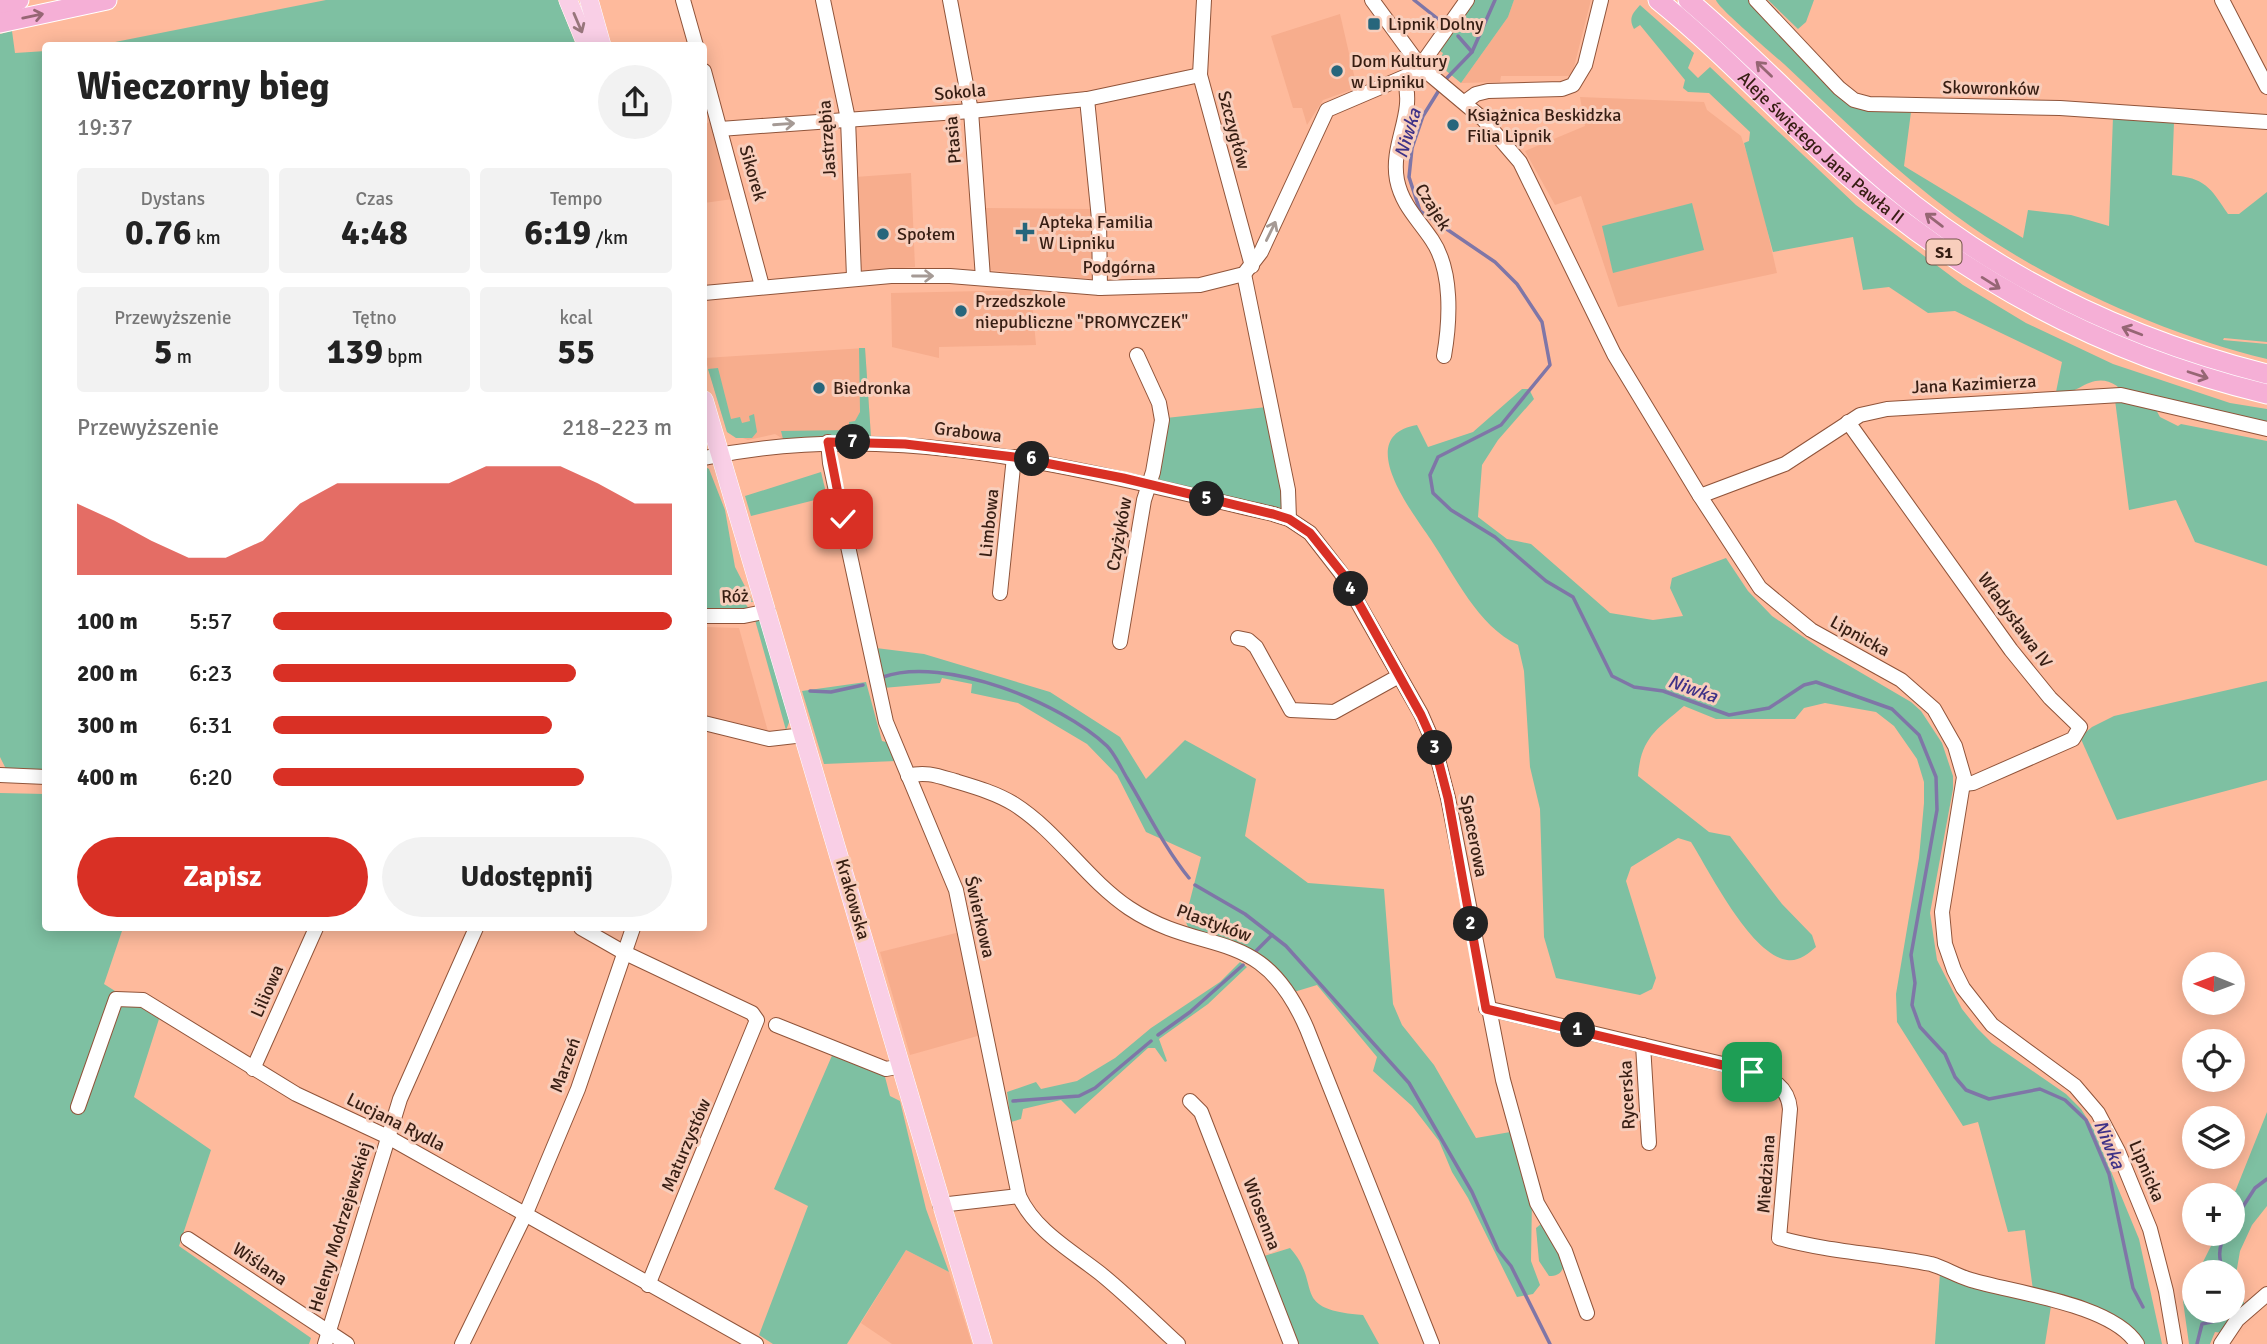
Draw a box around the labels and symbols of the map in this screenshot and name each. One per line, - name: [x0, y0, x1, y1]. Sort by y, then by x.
- one-way arrow: [21, 8, 44, 22]
- one-way arrow: [572, 11, 585, 33]
- place label: Lipnik Dolny: [1388, 13, 1484, 35]
- marker: Lipnik Dolny: [1366, 16, 1382, 32]
- place label: Dom Kultury w Lipniku: [1351, 50, 1448, 93]
- one-way arrow: [1756, 60, 1773, 77]
- marker: Dom Kultury w Lipniku: [1329, 63, 1345, 79]
- street label: Aleje świętego Jana Pawła II: [1733, 66, 1908, 229]
- street label: Skowronków: [1942, 76, 2040, 100]
- street label: Sokola: [933, 79, 987, 105]
- street label: Szczygłów: [1213, 88, 1255, 172]
- street label: Jastrzębia: [813, 99, 841, 179]
- water label: Niwka: [1389, 104, 1427, 161]
- place label: Książnica Beskidzka Filia Lipnik: [1467, 104, 1621, 147]
- street label: Ptasia: [940, 115, 966, 165]
- one-way arrow: [772, 117, 795, 130]
- marker: Książnica Beskidzka Filia Lipnik: [1445, 117, 1461, 133]
- street label: Sikorek: [735, 142, 771, 204]
- street label: Czajek: [1410, 179, 1456, 235]
- place label: Apteka Familia W Lipniku: [1039, 211, 1153, 254]
- one-way arrow: [1925, 213, 1944, 227]
- one-way arrow: [1265, 221, 1278, 242]
- place label: Społem: [897, 223, 955, 245]
- marker: Apteka Familia W Lipniku: [1017, 224, 1033, 240]
- marker: Społem: [875, 226, 891, 242]
- road number: S1: [1926, 240, 1962, 264]
- street label: Podgórna: [1082, 256, 1156, 278]
- one-way arrow: [911, 269, 934, 283]
- one-way arrow: [1980, 277, 2000, 291]
- place label: Przedszkole niepubliczne "PROMYCZEK": [975, 290, 1188, 333]
- marker: Przedszkole niepubliczne "PROMYCZEK": [953, 303, 969, 319]
- one-way arrow: [2122, 323, 2143, 336]
- one-way arrow: [2187, 369, 2209, 382]
- street label: Jana Kazimierza: [1911, 370, 2037, 398]
- place label: Biedronka: [833, 377, 911, 399]
- marker: Biedronka: [811, 380, 827, 396]
- street label: Grabowa: [933, 417, 1003, 447]
- pin: 7: [836, 424, 870, 460]
- pin: 6: [1014, 442, 1050, 476]
- pin: 5: [1190, 482, 1224, 516]
- street label: Limbowa: [974, 488, 1004, 558]
- pin: [813, 489, 873, 549]
- street label: Czyżyków: [1102, 495, 1136, 573]
- street label: Władysława IV: [1973, 568, 2057, 673]
- pin: 4: [1334, 572, 1368, 606]
- street label: Róż: [721, 584, 749, 608]
- street label: Lipnicka: [1826, 611, 1894, 661]
- water label: Niwka: [1665, 669, 1722, 709]
- pin: 3: [1418, 730, 1452, 766]
- street label: Spacerowa: [1455, 793, 1493, 879]
- street label: Krakowska: [831, 856, 875, 942]
- street label: Świerkowa: [960, 874, 1000, 960]
- street label: Plastyków: [1174, 899, 1254, 947]
- pin: 2: [1454, 906, 1488, 942]
- north arrow: [2182, 952, 2245, 1015]
- street label: Liliowa: [246, 961, 288, 1021]
- pin: 1: [1560, 1012, 1596, 1048]
- street label: Marzeń: [545, 1034, 585, 1096]
- pin: [1722, 1042, 1782, 1102]
- street label: Rycerska: [1614, 1060, 1640, 1130]
- street label: Lucjana Rydla: [343, 1088, 449, 1156]
- street label: Maturzystów: [657, 1095, 715, 1195]
- water label: Niwka: [2088, 1116, 2131, 1174]
- street label: Miedziana: [1752, 1134, 1780, 1214]
- street label: Lipnicka: [2124, 1137, 2170, 1205]
- street label: Heleny Modrzejewskiej: [304, 1139, 376, 1315]
- street label: Wiosenna: [1238, 1175, 1286, 1253]
- street label: Wiślana: [228, 1238, 292, 1290]

